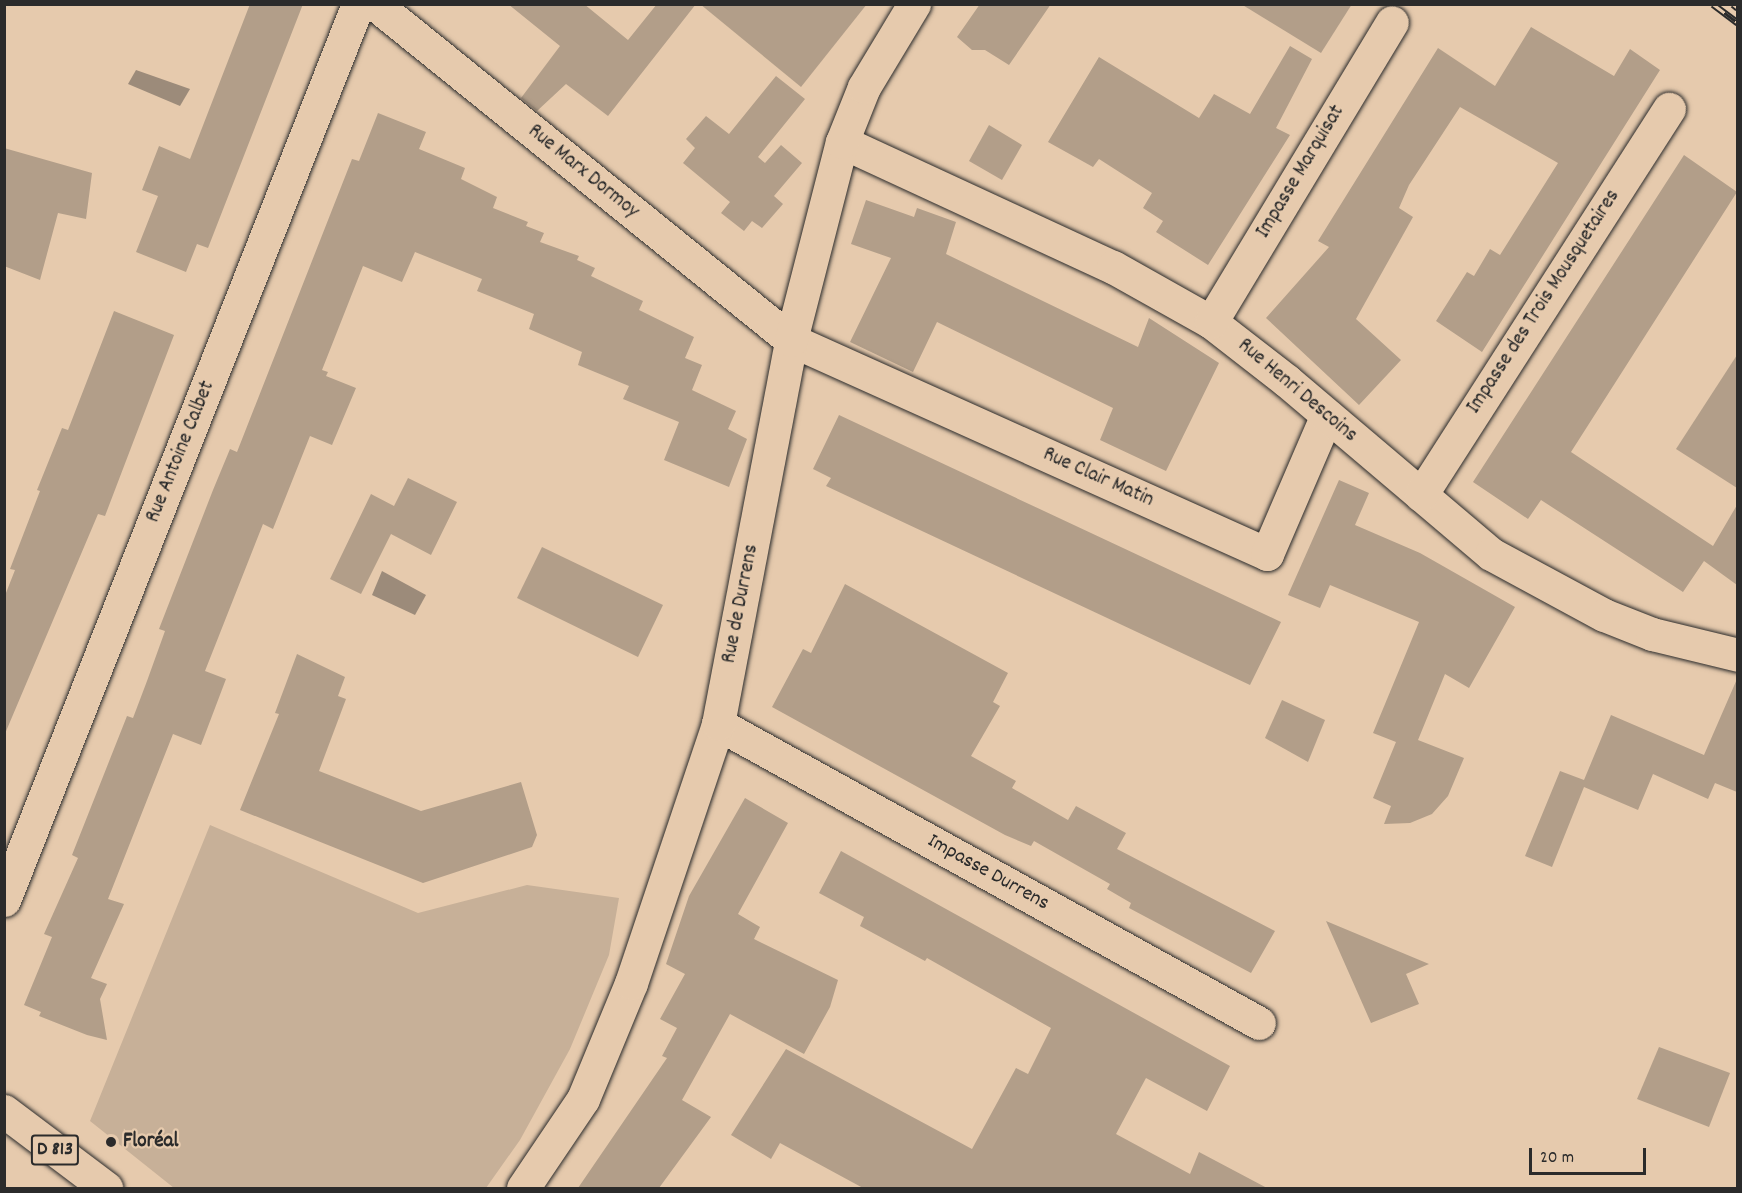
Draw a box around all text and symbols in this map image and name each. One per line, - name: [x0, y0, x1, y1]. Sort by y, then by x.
- street label: Impasse Marquisat: [1251, 101, 1351, 243]
- street label: Rue Marx Dormoy: [522, 119, 644, 225]
- street label: Impasse des Trois Mousquetaires: [1462, 185, 1626, 419]
- street label: Rue Henri Descoins: [1232, 334, 1362, 448]
- street label: Rue Antoine Calbet: [141, 378, 221, 526]
- street label: Rue Clair Matin: [1039, 442, 1157, 514]
- street label: Rue de Durrens: [717, 542, 765, 666]
- street label: Impasse Durrens: [923, 829, 1053, 917]
- place label: Floréal: [123, 1129, 178, 1155]
- road number: D 813: [29, 1133, 80, 1167]
- marker: Floréal: [104, 1135, 118, 1149]
- scale bar: [1532, 1136, 1649, 1174]
- text: 20 m: [1540, 1146, 1574, 1171]

